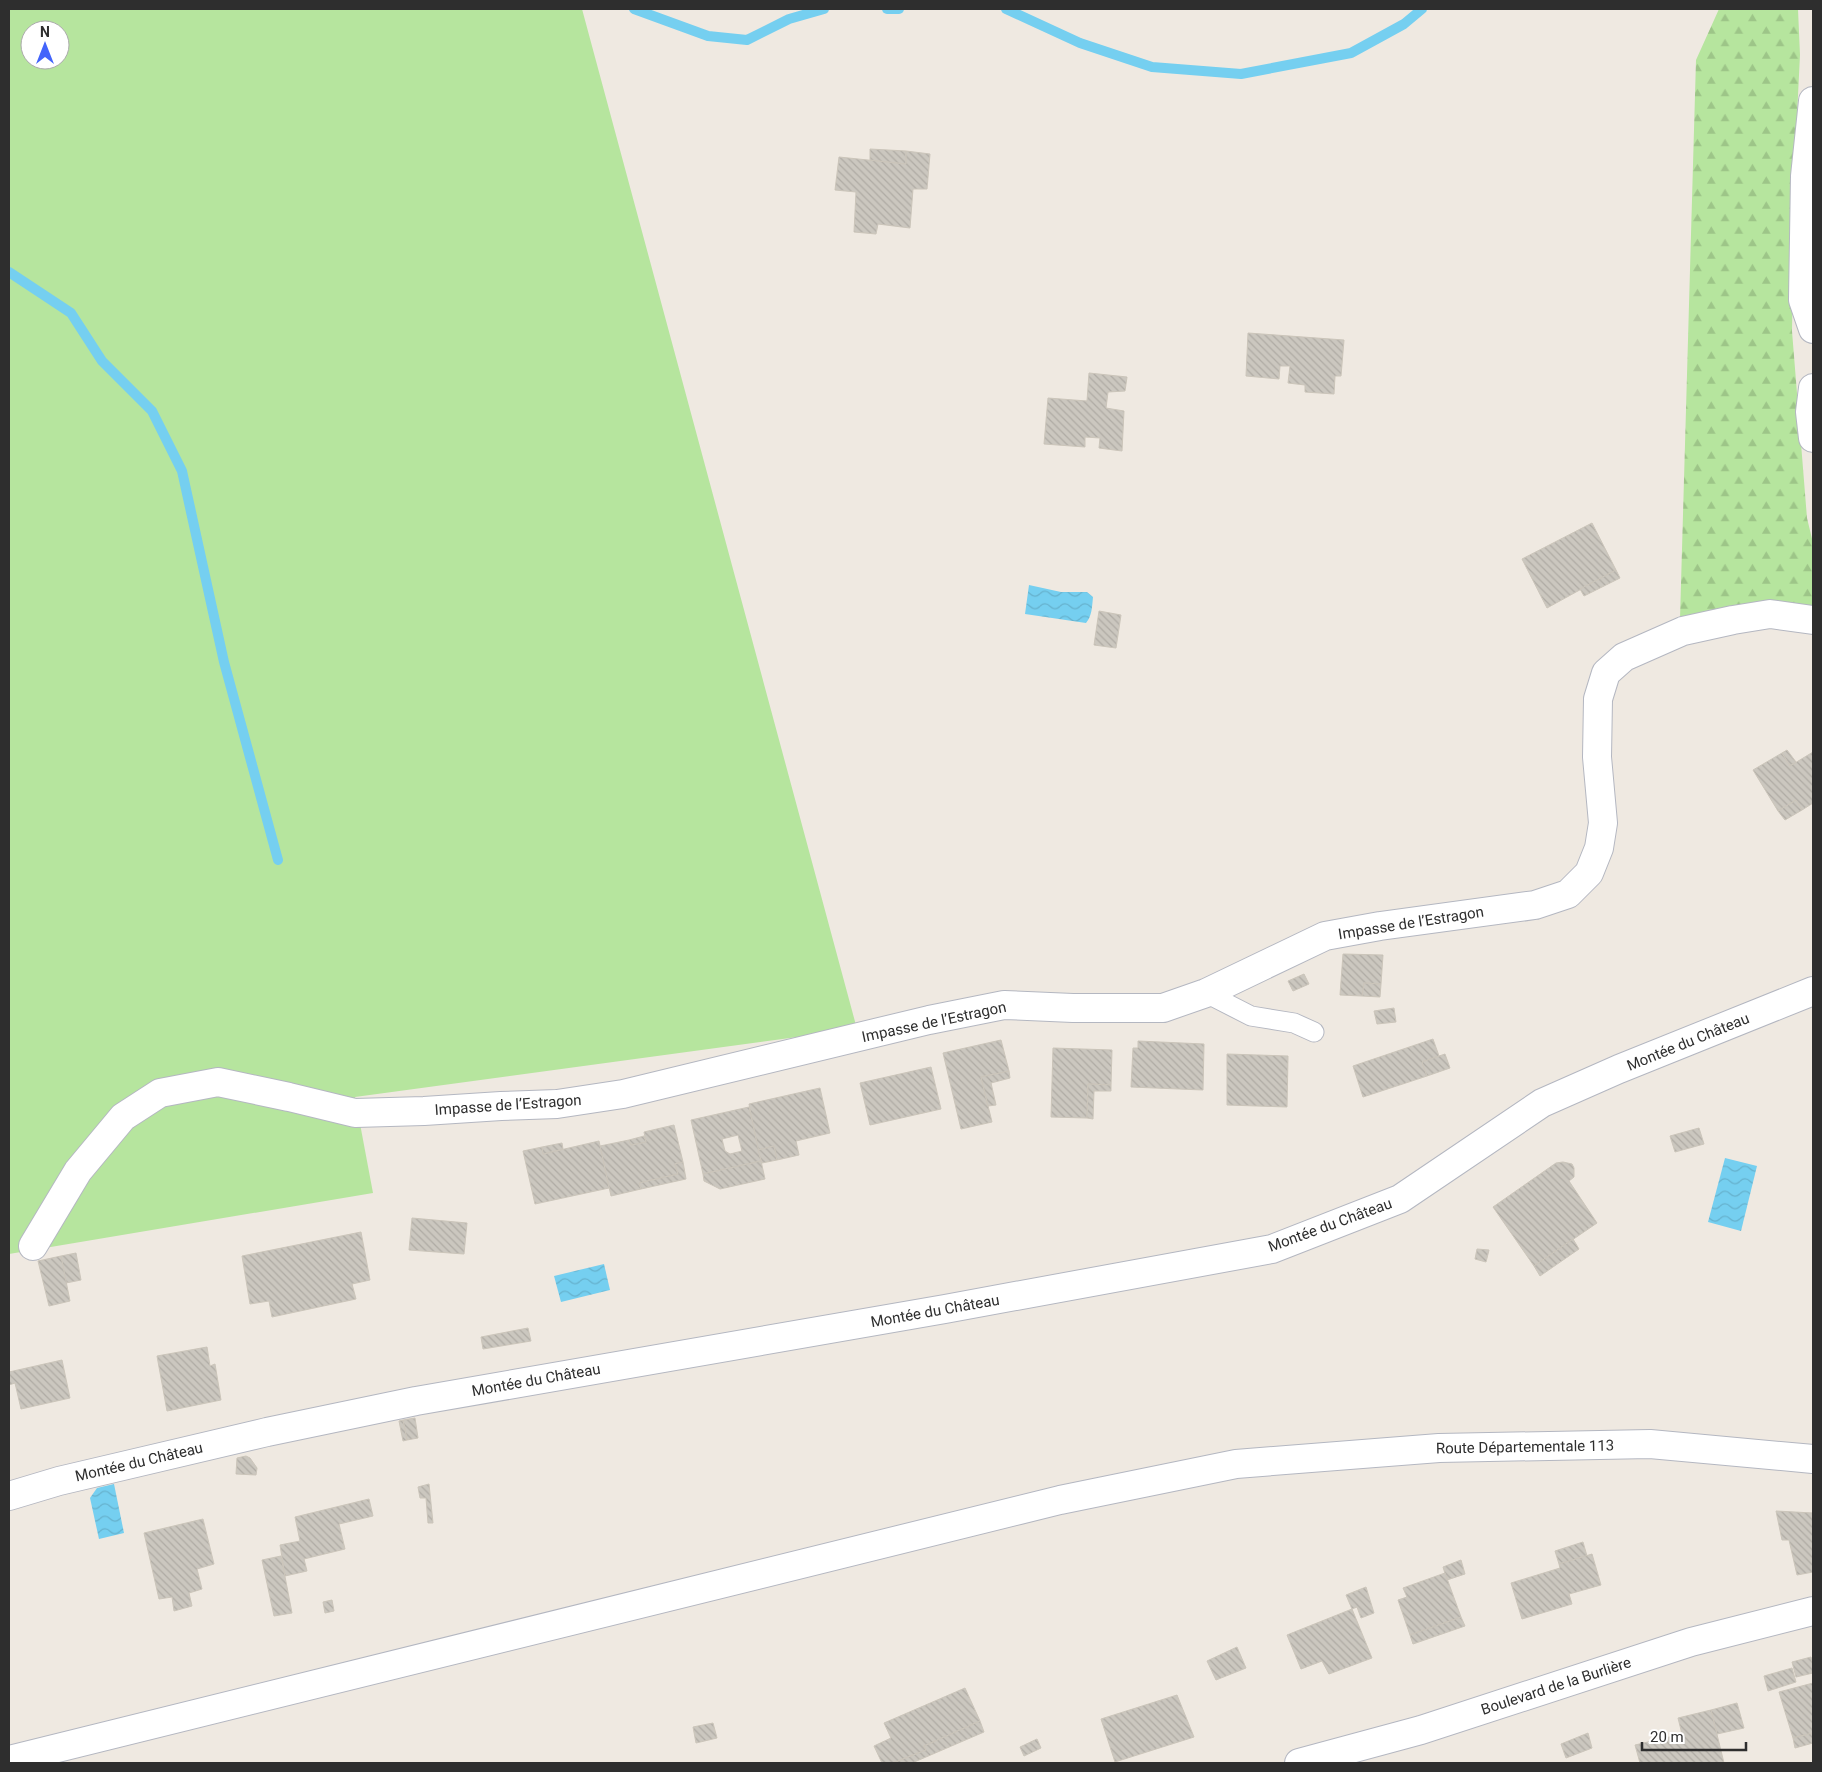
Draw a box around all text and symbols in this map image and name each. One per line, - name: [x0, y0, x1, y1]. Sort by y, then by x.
- north arrow: [20, 20, 70, 70]
- text: N: [40, 24, 50, 40]
- street label: Impasse de l’Estragon: [1337, 903, 1485, 943]
- street label: Impasse de l’Estragon: [860, 998, 1008, 1046]
- street label: Montée du Château: [1624, 1009, 1752, 1075]
- street label: Impasse de l’Estragon: [434, 1091, 582, 1119]
- street label: Montée du Château: [1266, 1194, 1394, 1256]
- street label: Montée du Château: [869, 1291, 1001, 1331]
- street label: Montée du Château: [470, 1360, 602, 1400]
- street label: Route Départementale 113: [1436, 1436, 1614, 1458]
- street label: Montée du Château: [73, 1439, 205, 1485]
- street label: Boulevard de la Burlière: [1479, 1653, 1633, 1719]
- scale bar: [1642, 1720, 1746, 1752]
- text: 20 m: [1650, 1728, 1684, 1746]

